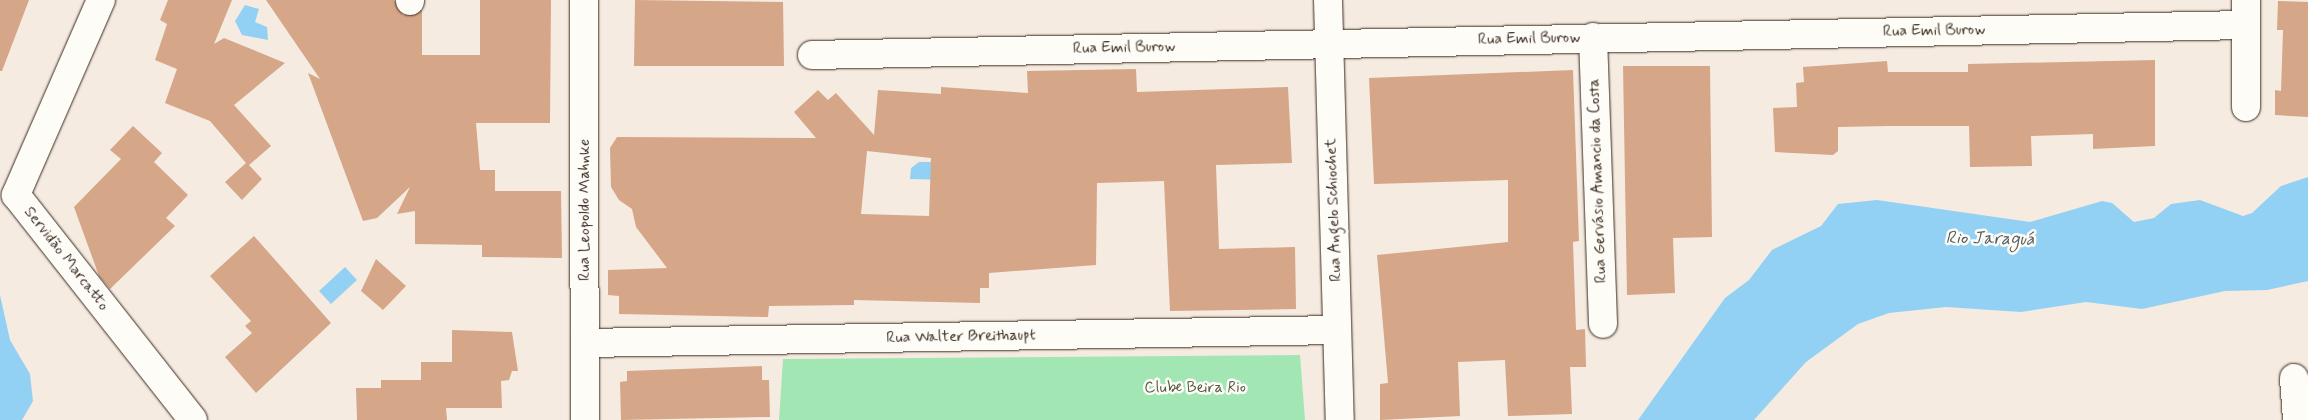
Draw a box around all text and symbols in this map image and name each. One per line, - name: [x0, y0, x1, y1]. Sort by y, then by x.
- street label: Rua Emil Burow: [1882, 20, 1986, 42]
- street label: Rua Emil Burow: [1477, 28, 1581, 50]
- street label: Rua Emil Burow: [1072, 37, 1176, 59]
- street label: Rua Gervásio Amancio da Costa: [1585, 77, 1611, 285]
- street label: Rua Leopoldo Mahnke: [575, 137, 595, 283]
- street label: Rua Angelo Schiochet: [1322, 138, 1346, 282]
- street label: Servidão Marcatto: [20, 204, 112, 314]
- water label: Rio Jaraguá: [1945, 227, 2035, 251]
- street label: Rua Walter Breithaupt: [887, 326, 1035, 348]
- park label: Clube Beira Rio: [1144, 378, 1246, 398]

